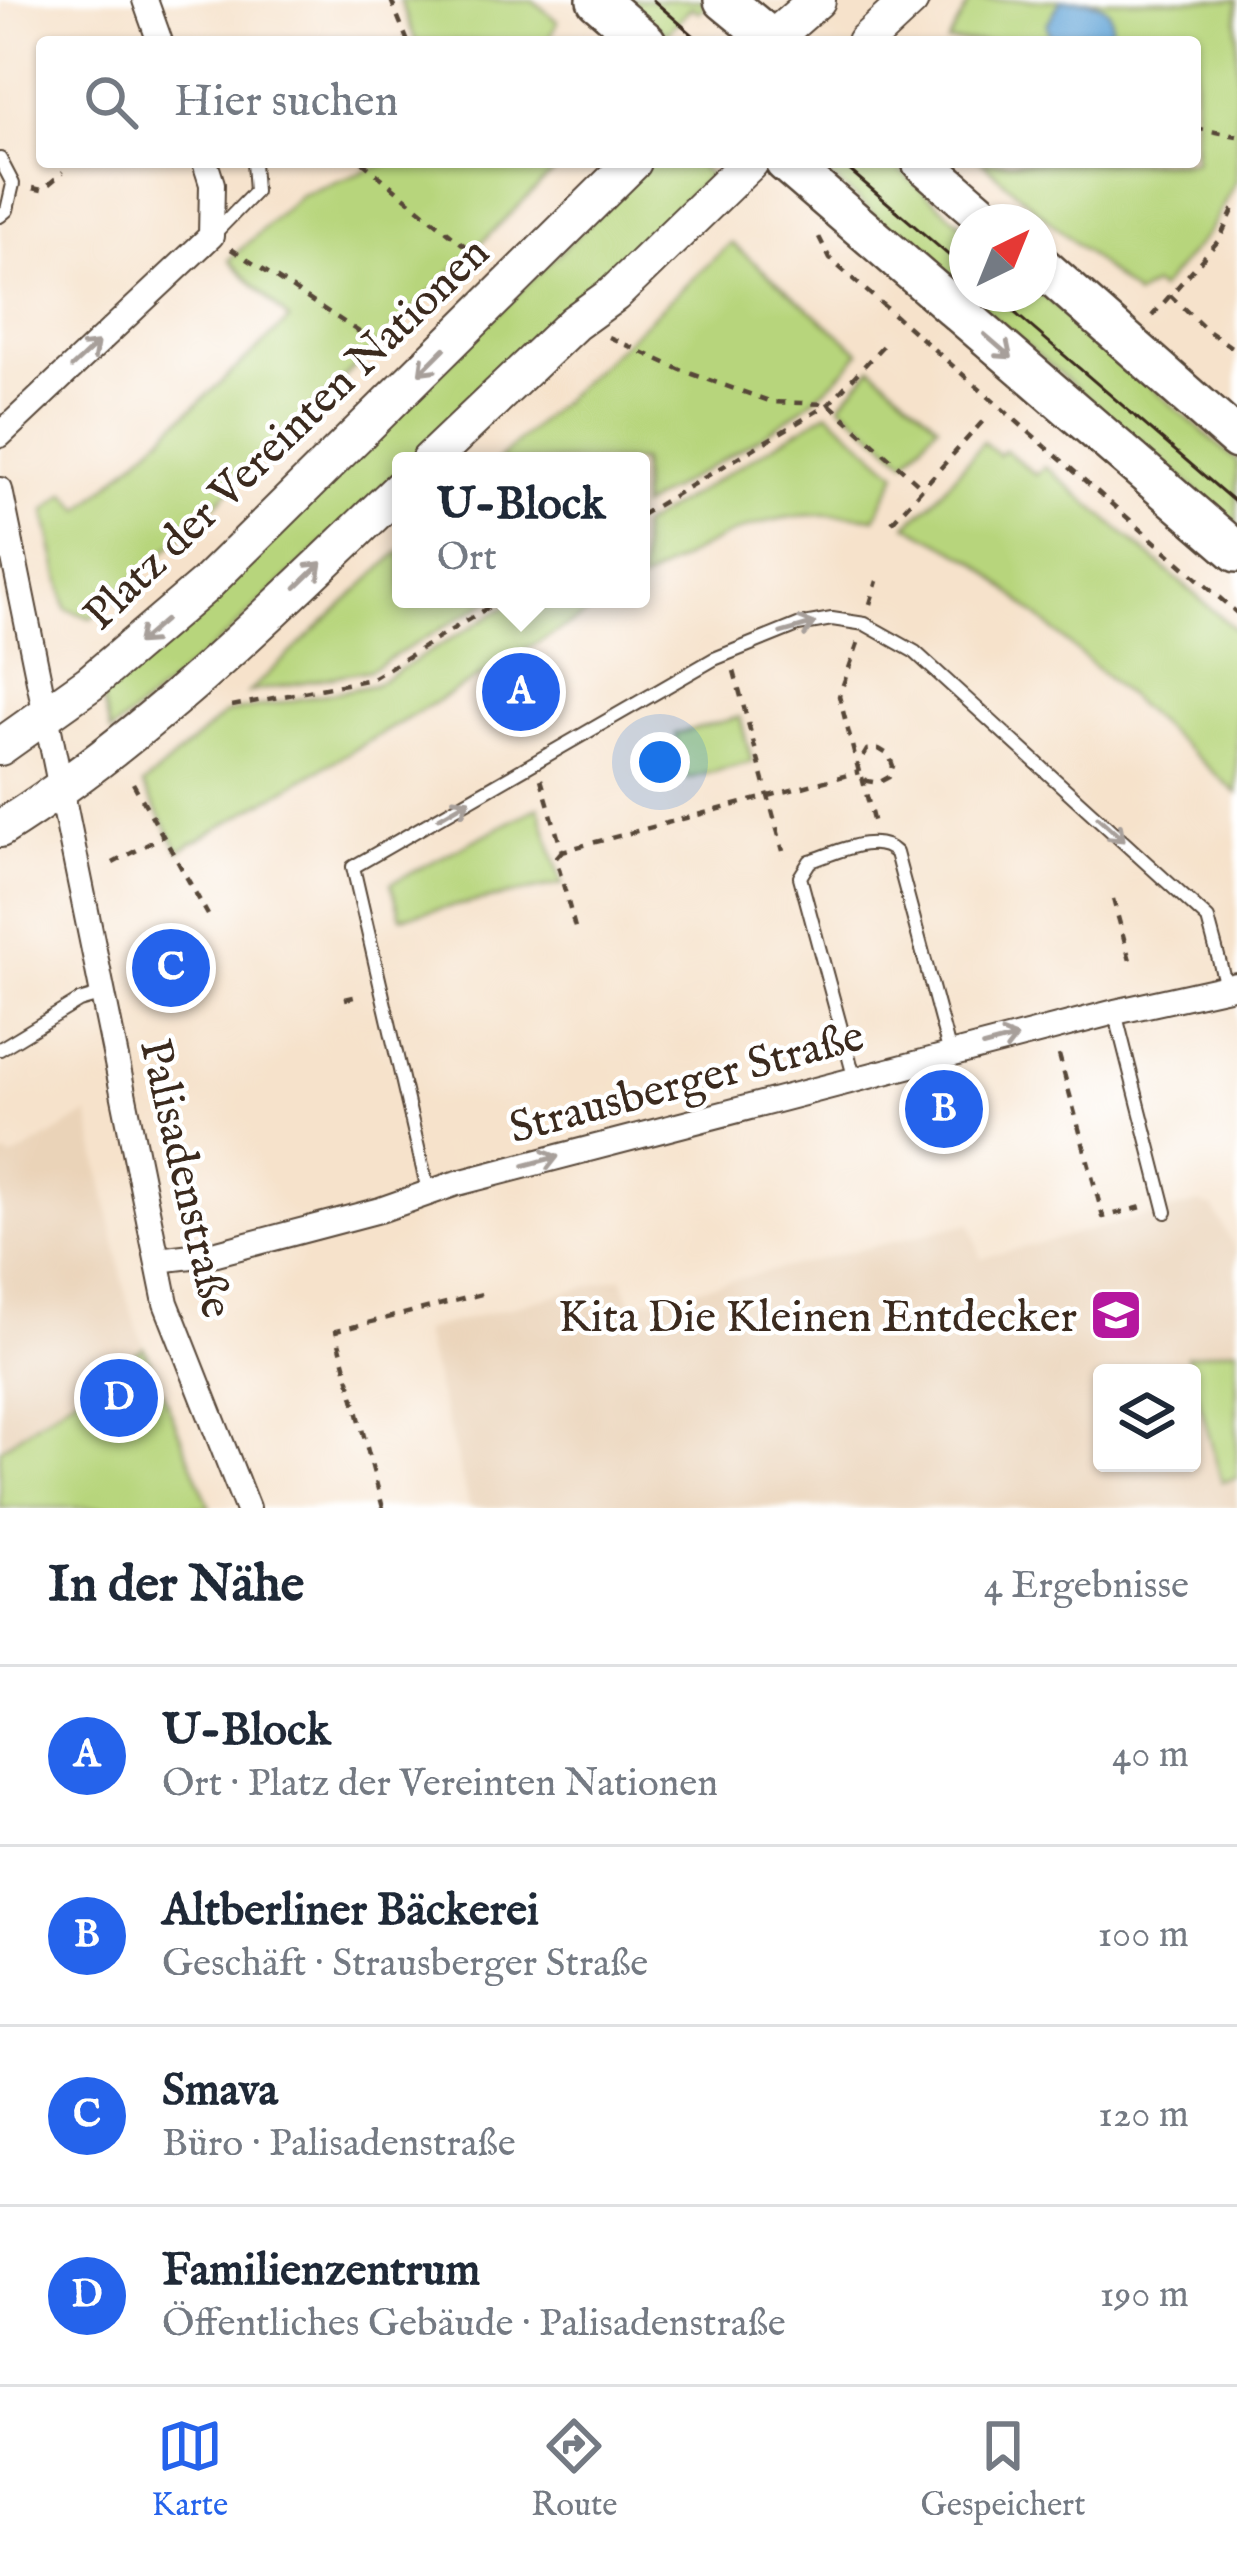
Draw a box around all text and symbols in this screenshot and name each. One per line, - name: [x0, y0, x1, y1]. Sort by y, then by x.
- search box: [36, 36, 1201, 168]
- icon: search: [78, 69, 144, 135]
- text: Hier suchen: [174, 74, 398, 131]
- north arrow: [949, 204, 1057, 312]
- street label: Platz der Vereinten Nationen: [72, 226, 502, 644]
- one-way arrow: [982, 332, 1013, 359]
- one-way arrow: [70, 341, 99, 369]
- one-way arrow: [418, 346, 447, 375]
- popup: [392, 452, 650, 608]
- text: U-Block: [437, 477, 605, 534]
- text: Ort: [437, 534, 497, 583]
- one-way arrow: [294, 562, 323, 590]
- one-way arrow: [778, 615, 816, 637]
- one-way arrow: [136, 618, 167, 645]
- pin: A: [482, 647, 560, 737]
- your location: [630, 732, 690, 792]
- one-way arrow: [436, 797, 471, 821]
- one-way arrow: [1095, 815, 1126, 842]
- pin: C: [132, 923, 210, 1013]
- street label: Strausberger Straße: [503, 1009, 870, 1158]
- one-way arrow: [980, 1030, 1018, 1052]
- street label: Palisadenstraße: [125, 1034, 244, 1324]
- pin: B: [905, 1064, 983, 1154]
- one-way arrow: [521, 1149, 559, 1171]
- school or university icon: Kita Die Kleinen Entdecker: [1088, 1287, 1144, 1343]
- place label: Kita Die Kleinen Entdecker: [558, 1290, 1077, 1347]
- pin: D: [80, 1353, 158, 1443]
- map controls: [1093, 1364, 1201, 1472]
- button: layers: [1093, 1364, 1201, 1472]
- text: In der Nähe: [48, 1554, 304, 1619]
- text: 4 Ergebnisse: [984, 1562, 1189, 1611]
- text: U-Block: [162, 1703, 331, 1760]
- text: A: [74, 1731, 100, 1780]
- text: 40 m: [1112, 1731, 1189, 1780]
- text: Ort · Platz der Vereinten Nationen: [162, 1760, 718, 1809]
- text: Altberliner Bäckerei: [162, 1883, 539, 1940]
- text: B: [74, 1911, 100, 1960]
- text: 100 m: [1098, 1911, 1189, 1960]
- text: Geschäft · Strausberger Straße: [162, 1940, 648, 1989]
- text: Smava: [162, 2063, 278, 2120]
- text: C: [73, 2091, 101, 2140]
- text: 120 m: [1098, 2091, 1189, 2140]
- text: Büro · Palisadenstraße: [162, 2120, 516, 2169]
- text: Familienzentrum: [162, 2243, 480, 2300]
- text: D: [71, 2271, 103, 2320]
- text: 190 m: [1100, 2271, 1189, 2320]
- text: Öffentliches Gebäude · Palisadenstraße: [162, 2300, 786, 2349]
- tab: Karte: [152, 2413, 228, 2527]
- tab: Route: [531, 2413, 617, 2527]
- tab: Gespeichert: [921, 2413, 1085, 2527]

